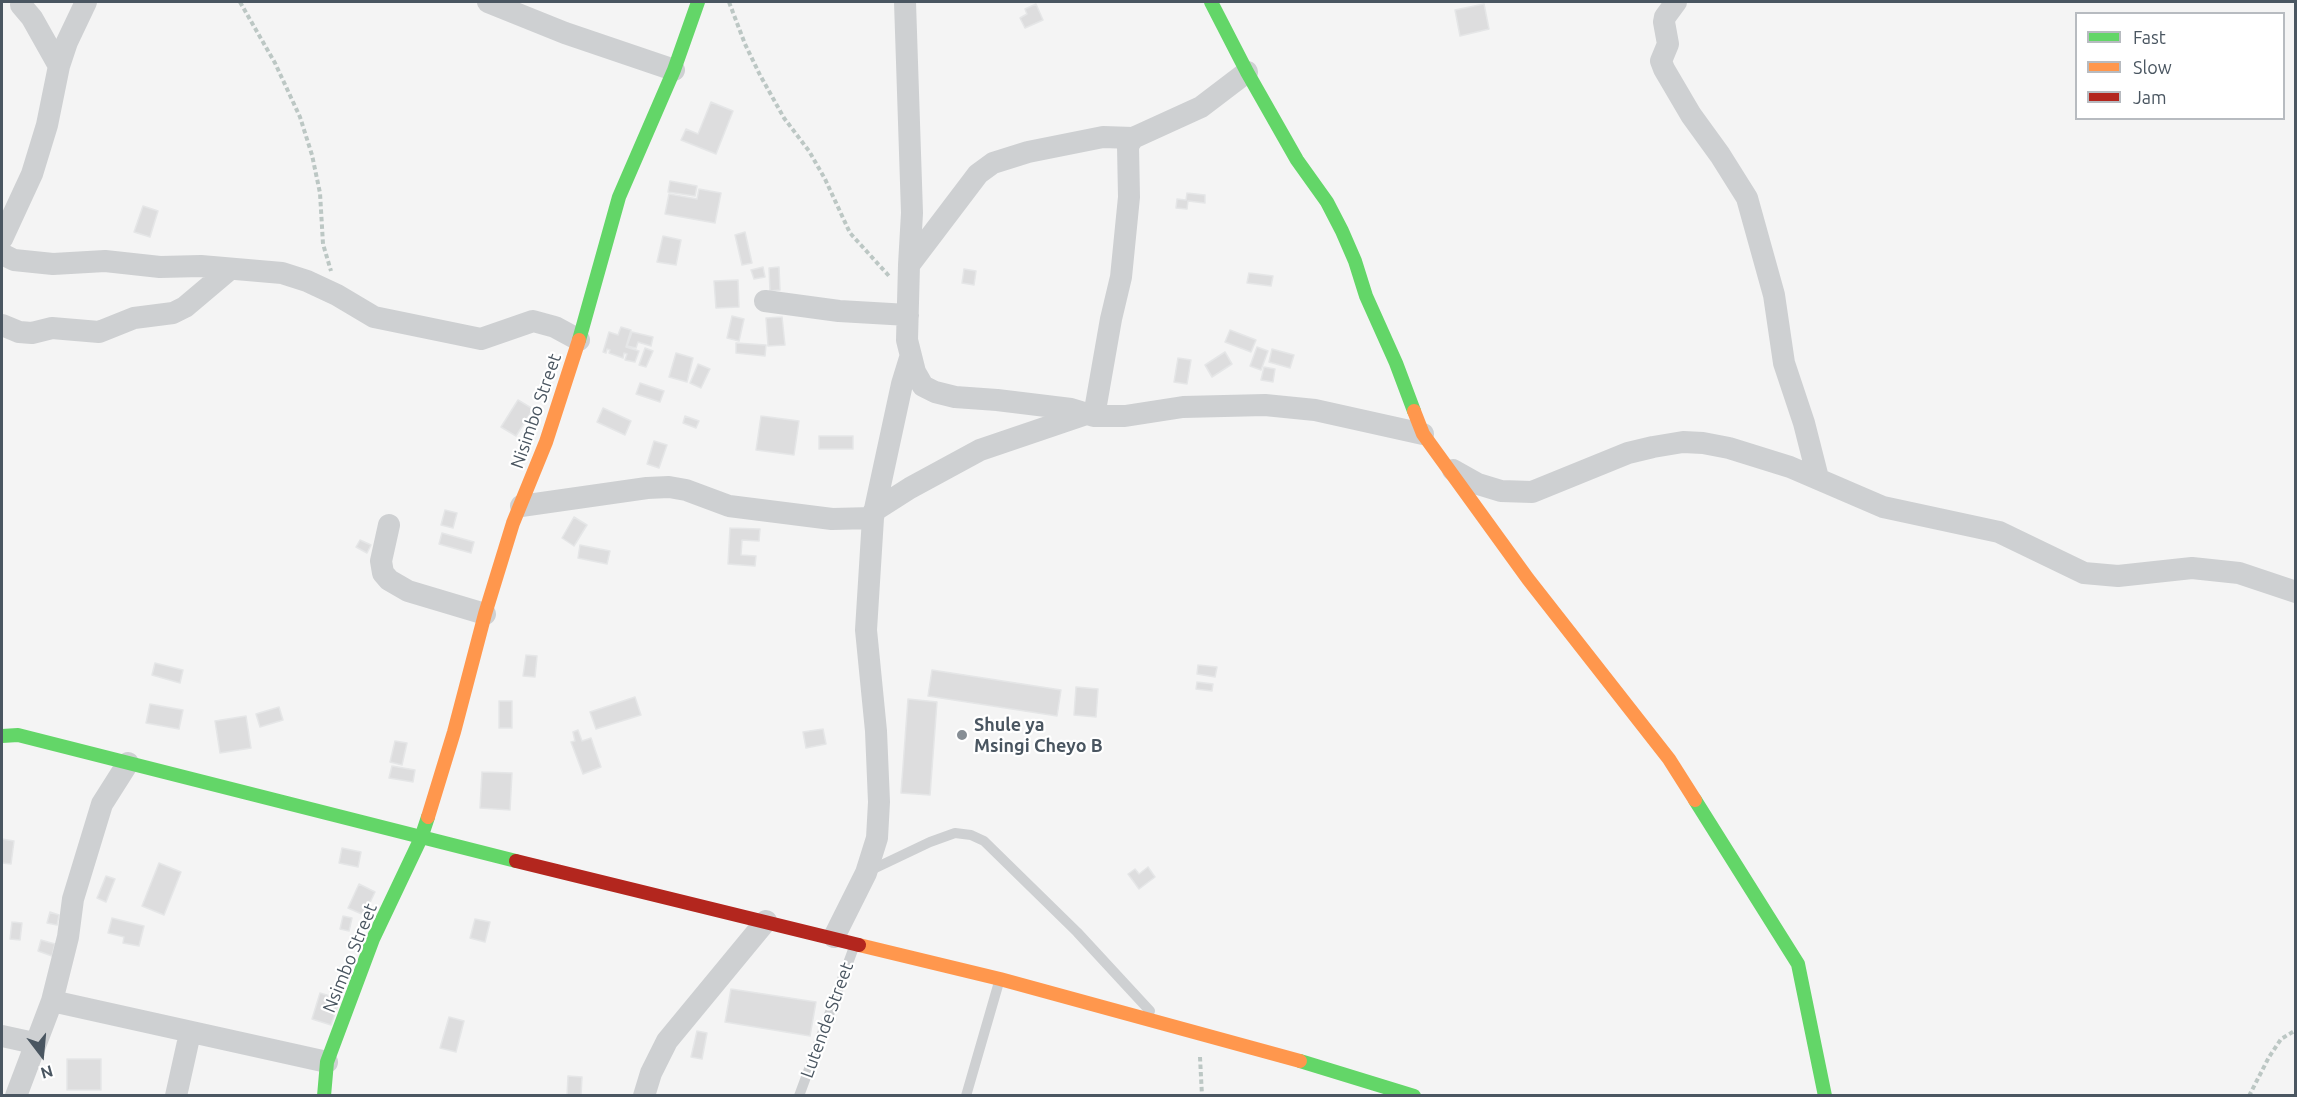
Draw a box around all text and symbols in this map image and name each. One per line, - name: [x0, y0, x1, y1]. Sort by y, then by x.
- legend: [2075, 12, 2285, 120]
- text: Fast: [2133, 27, 2166, 47]
- text: Slow: [2133, 57, 2172, 77]
- text: Jam: [2133, 87, 2167, 107]
- street label: Nisimbo Street: [506, 351, 566, 471]
- place label: Shule ya Msingi Cheyo B: [974, 714, 1103, 756]
- marker: Shule ya Msingi Cheyo B: [955, 728, 969, 742]
- street label: Nsimbo Street: [318, 900, 382, 1016]
- street label: Lutende Street: [796, 959, 858, 1081]
- north arrow: [12, 1025, 72, 1085]
- text: N: [39, 1062, 55, 1083]

